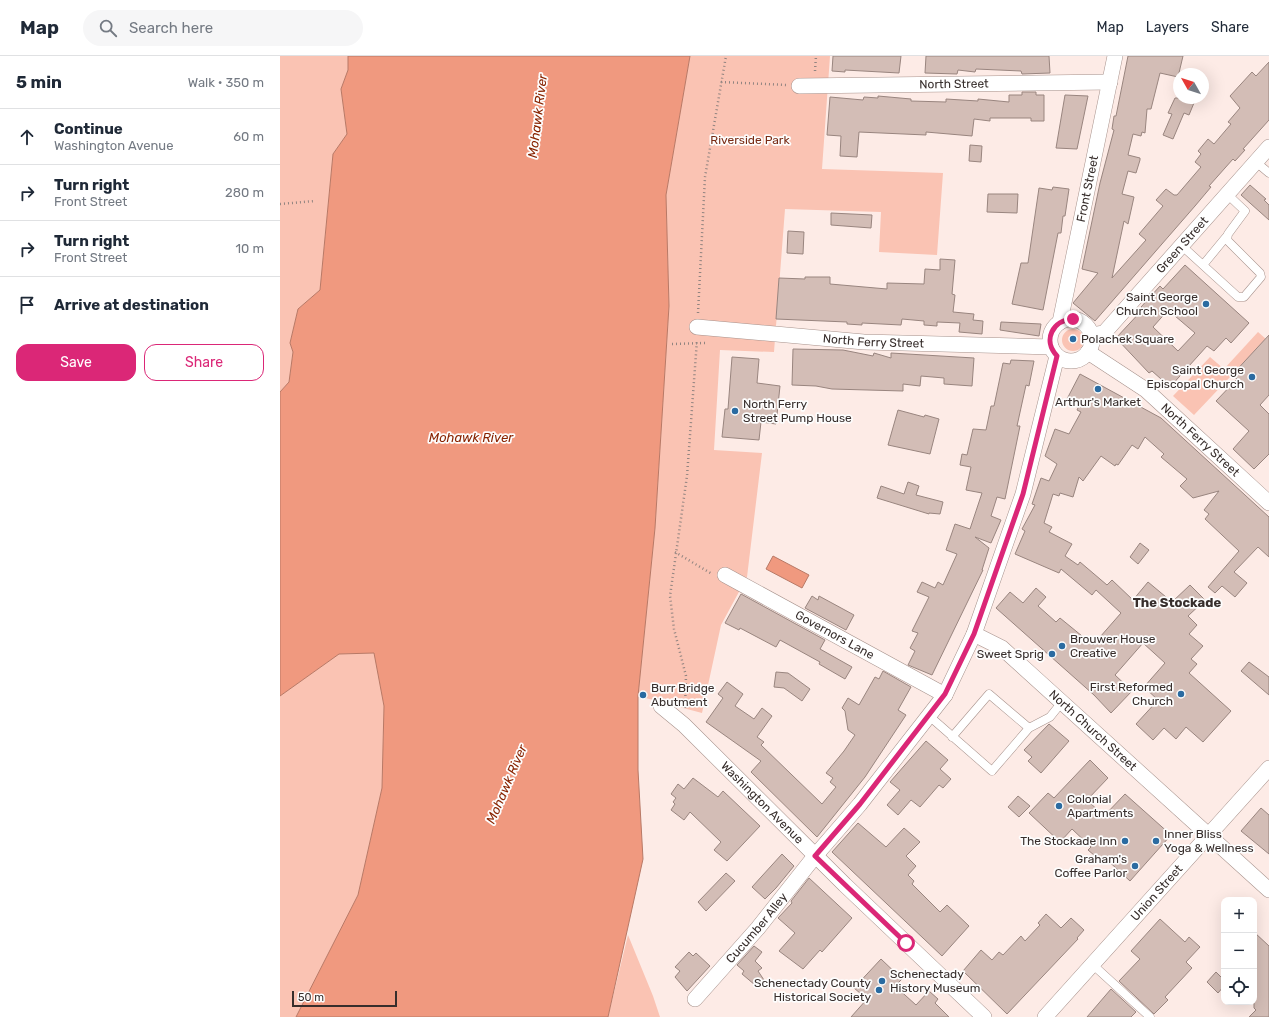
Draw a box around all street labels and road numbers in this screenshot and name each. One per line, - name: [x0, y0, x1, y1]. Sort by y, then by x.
- street label: North Street: [919, 77, 989, 91]
- street label: Front Street: [1074, 154, 1101, 223]
- street label: Green Street: [1153, 213, 1211, 276]
- street label: North Ferry Street: [822, 331, 925, 351]
- street label: North Ferry Street: [1158, 400, 1243, 480]
- street label: Governors Lane: [793, 608, 877, 662]
- street label: North Church Street: [1046, 687, 1140, 774]
- street label: Washington Avenue: [718, 759, 806, 847]
- street label: Union Street: [1128, 862, 1186, 924]
- street label: Cucumber Alley: [723, 890, 790, 966]

